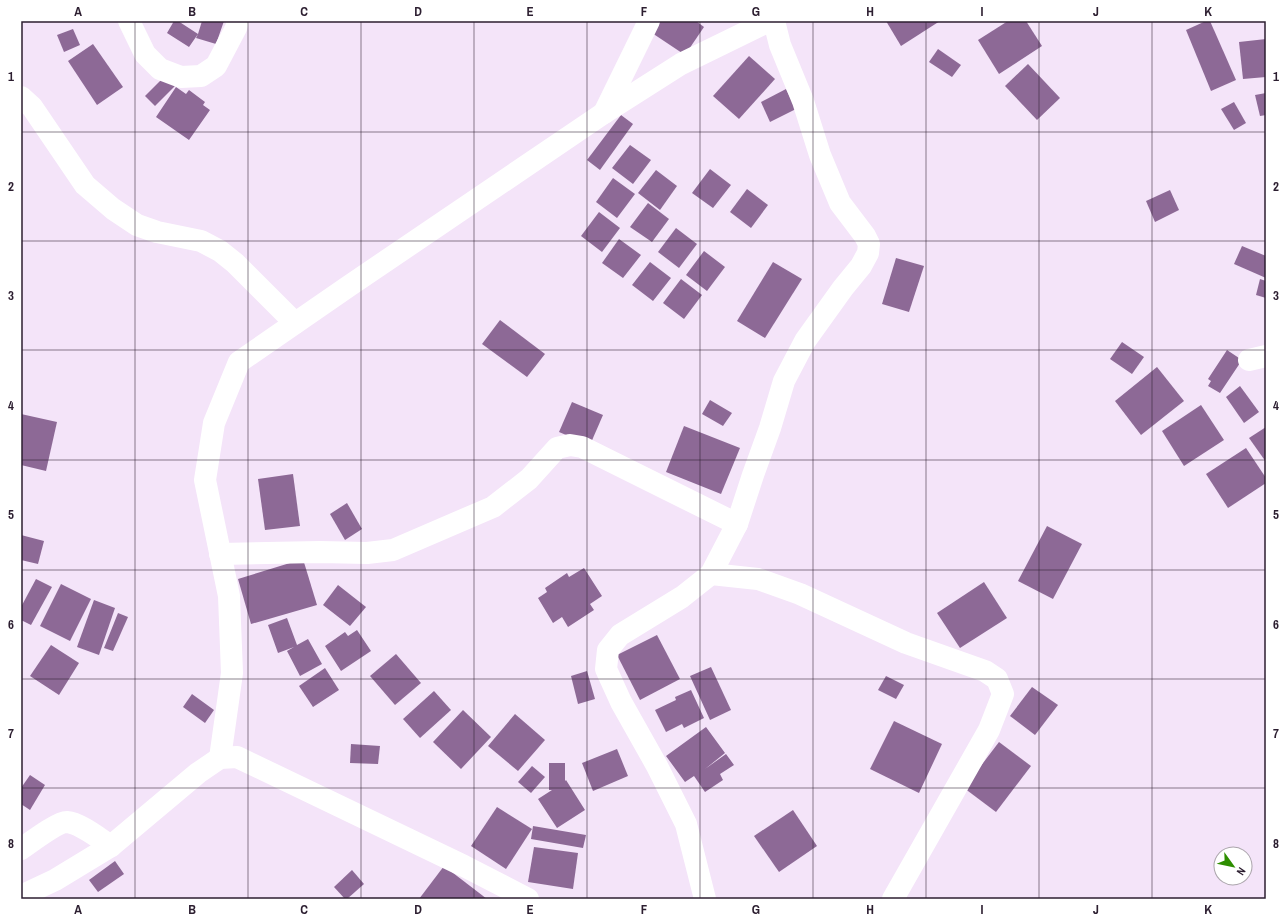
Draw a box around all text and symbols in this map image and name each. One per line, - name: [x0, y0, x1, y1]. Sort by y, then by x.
- text: A: [74, 3, 82, 20]
- text: B: [188, 3, 196, 20]
- text: C: [300, 3, 308, 20]
- text: D: [414, 3, 422, 20]
- text: E: [526, 3, 534, 20]
- text: F: [641, 3, 648, 20]
- text: G: [752, 3, 760, 20]
- text: H: [866, 3, 874, 20]
- text: I: [981, 3, 984, 20]
- text: J: [1093, 3, 1099, 20]
- text: K: [1204, 3, 1212, 20]
- text: 1: [8, 68, 14, 85]
- text: 1: [1273, 68, 1279, 85]
- text: 2: [8, 178, 14, 195]
- text: 2: [1273, 178, 1279, 195]
- text: 3: [8, 287, 14, 304]
- text: 3: [1273, 287, 1279, 304]
- text: 4: [8, 397, 14, 414]
- text: 4: [1273, 397, 1279, 414]
- text: 5: [8, 506, 14, 523]
- text: 5: [1273, 506, 1279, 523]
- text: 6: [8, 616, 14, 633]
- text: 6: [1273, 616, 1279, 633]
- text: 7: [8, 725, 14, 742]
- text: 7: [1273, 725, 1279, 742]
- text: 8: [8, 835, 14, 852]
- text: 8: [1273, 835, 1279, 852]
- north arrow: [1213, 846, 1253, 886]
- text: N: [1234, 865, 1249, 878]
- text: A: [74, 901, 82, 918]
- text: B: [188, 901, 196, 918]
- text: C: [300, 901, 308, 918]
- text: D: [414, 901, 422, 918]
- text: E: [526, 901, 534, 918]
- text: F: [641, 901, 648, 918]
- text: G: [752, 901, 760, 918]
- text: H: [866, 901, 874, 918]
- text: I: [981, 901, 984, 918]
- text: J: [1093, 901, 1099, 918]
- text: K: [1204, 901, 1212, 918]

